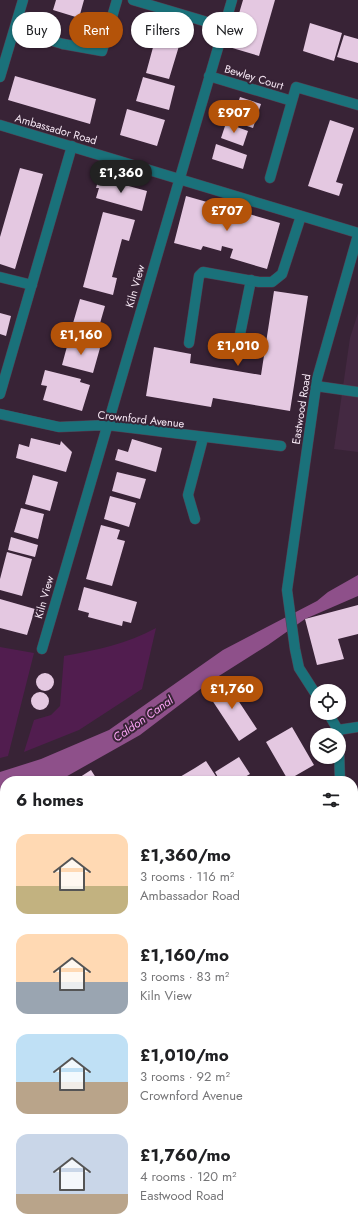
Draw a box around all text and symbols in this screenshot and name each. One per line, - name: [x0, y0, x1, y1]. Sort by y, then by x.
- chip: Buy: [12, 12, 61, 48]
- chip: Rent: [69, 12, 123, 48]
- chip: Filters: [131, 12, 194, 48]
- chip: New: [202, 12, 257, 48]
- street label: Bewley Court: [222, 60, 286, 94]
- pin: £907: [210, 100, 258, 134]
- text: £907: [217, 103, 251, 122]
- street label: Ambassador Road: [13, 110, 99, 148]
- pin: £1,360: [88, 160, 154, 194]
- text: £1,360: [99, 163, 143, 182]
- pin: £707: [203, 198, 251, 232]
- text: £707: [211, 201, 243, 220]
- street label: Kiln View: [121, 262, 149, 309]
- pin: £1,160: [48, 322, 114, 356]
- text: £1,160: [60, 325, 102, 344]
- pin: £1,010: [205, 333, 271, 367]
- text: £1,010: [217, 336, 259, 355]
- street label: Eastwood Road: [288, 373, 314, 445]
- street label: Crownford Avenue: [97, 406, 185, 432]
- street label: Kiln View: [30, 573, 58, 620]
- pin: £1,760: [199, 676, 265, 710]
- text: £1,760: [210, 679, 254, 698]
- map controls: [310, 684, 346, 764]
- button: locate: [310, 684, 346, 720]
- water label: Caldon Canal: [109, 691, 178, 746]
- button: layers: [310, 728, 346, 764]
- text: 6 homes: [16, 788, 84, 812]
- icon: filters: [320, 789, 342, 811]
- text: £1,360/mo: [140, 843, 231, 867]
- icon: home: [48, 850, 96, 898]
- text: 3 rooms · 116 m²: [140, 867, 234, 886]
- text: Ambassador Road: [140, 886, 240, 905]
- text: £1,160/mo: [140, 943, 229, 967]
- icon: home: [48, 950, 96, 998]
- text: 3 rooms · 83 m²: [140, 967, 229, 986]
- text: Kiln View: [140, 986, 192, 1005]
- text: £1,010/mo: [140, 1043, 229, 1067]
- icon: home: [48, 1050, 96, 1098]
- text: 3 rooms · 92 m²: [140, 1067, 230, 1086]
- text: Crownford Avenue: [140, 1086, 243, 1105]
- text: £1,760/mo: [140, 1143, 231, 1167]
- icon: home: [48, 1150, 96, 1198]
- text: 4 rooms · 120 m²: [140, 1167, 237, 1186]
- text: Eastwood Road: [140, 1186, 224, 1205]

